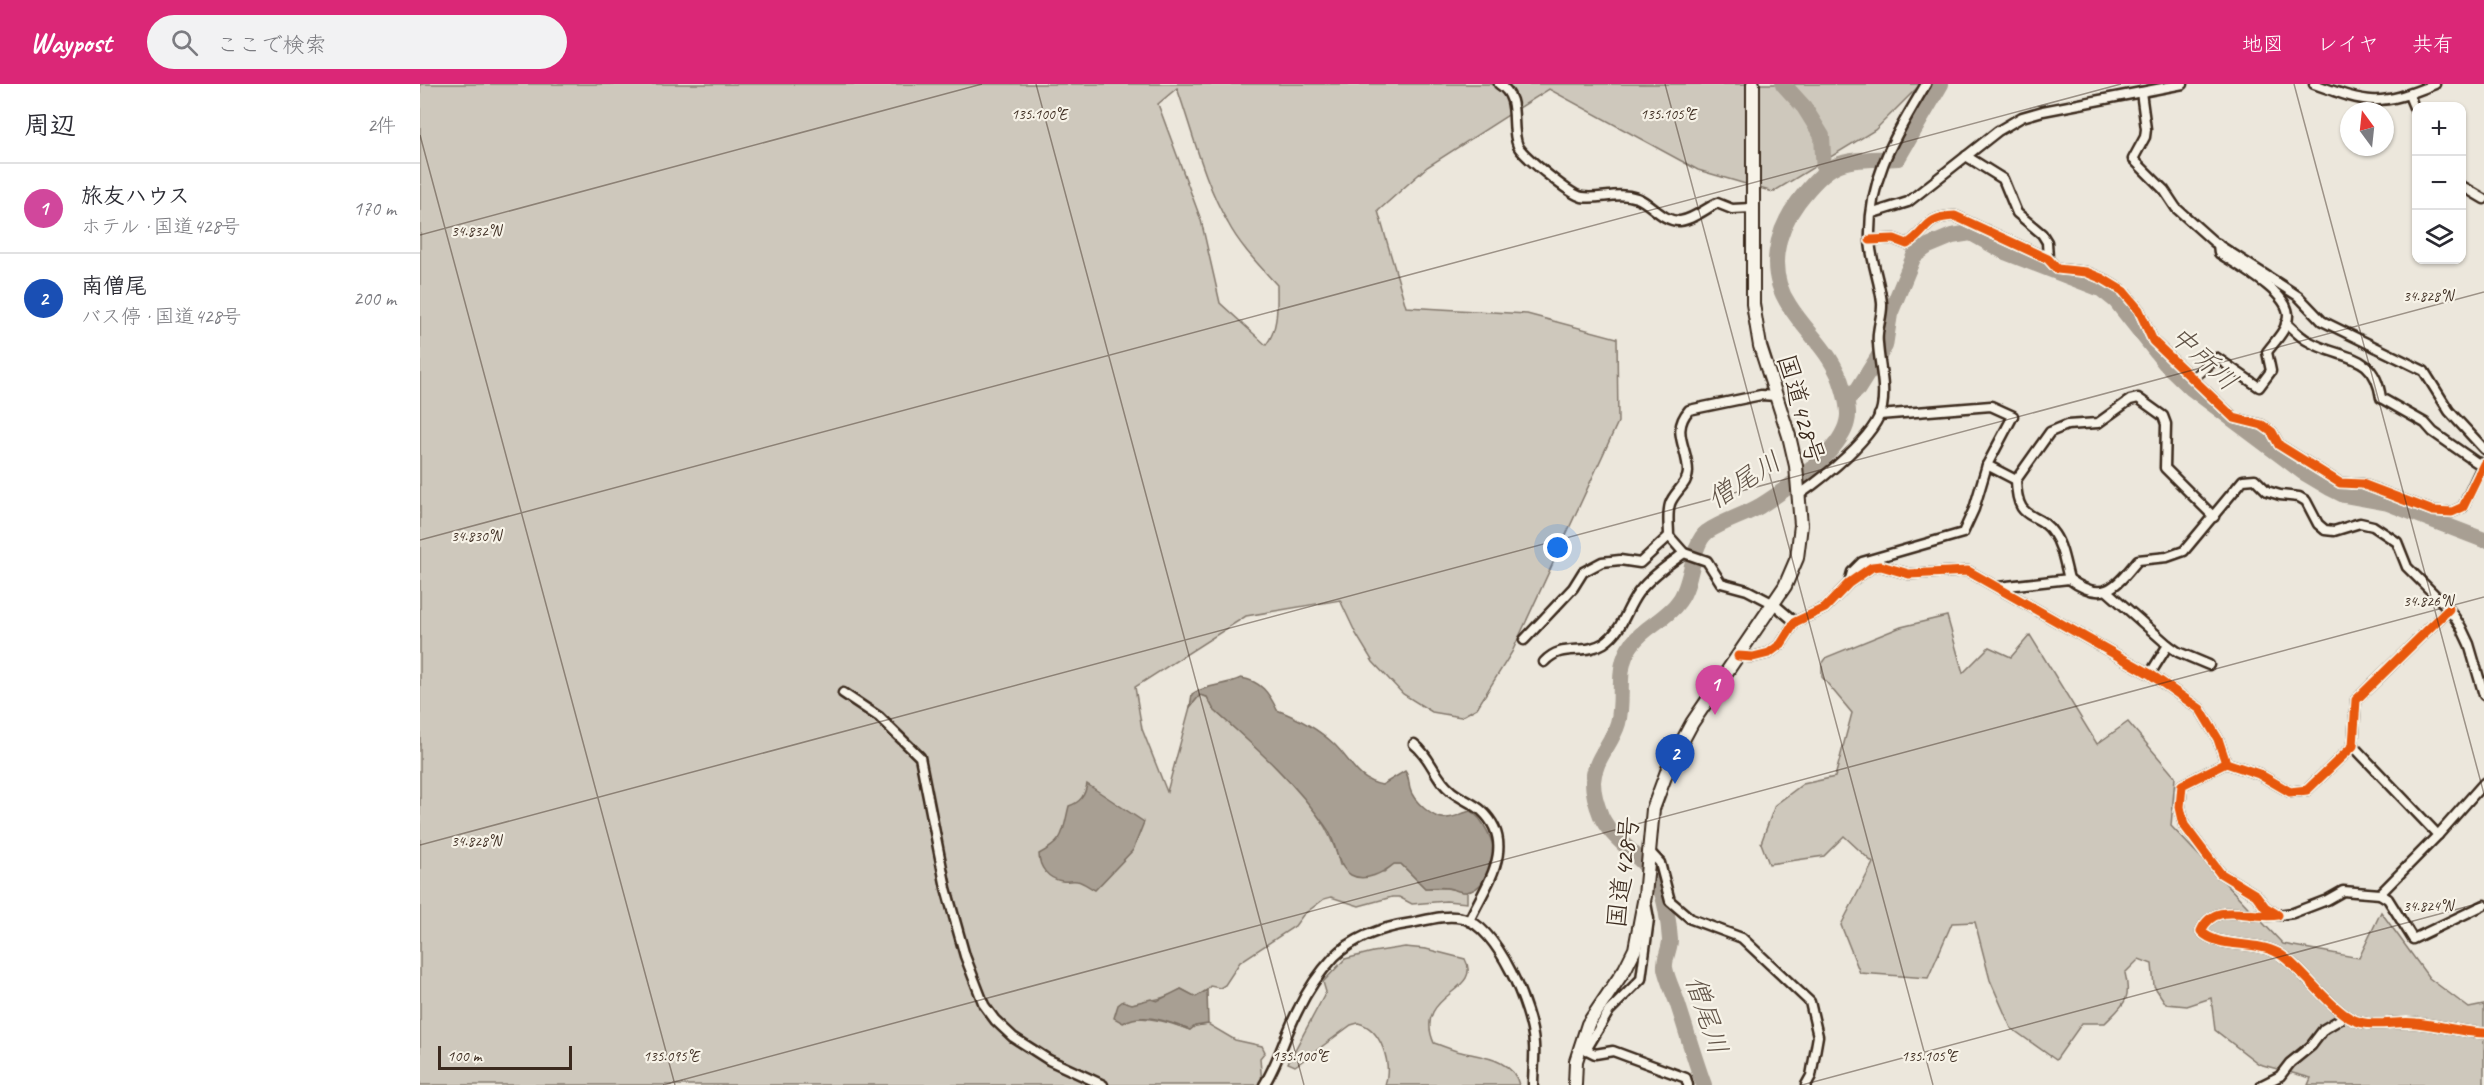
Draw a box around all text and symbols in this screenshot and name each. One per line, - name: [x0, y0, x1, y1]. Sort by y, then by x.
- search box: [147, 15, 567, 69]
- text: Waypost: [30, 25, 111, 60]
- icon: search: [168, 26, 201, 59]
- text: ここで検索: [216, 31, 326, 59]
- text: 地図: [2242, 31, 2284, 57]
- text: レイヤ: [2317, 31, 2379, 57]
- text: 共有: [2412, 31, 2454, 57]
- north arrow: [2340, 102, 2394, 156]
- map controls: [2412, 102, 2466, 264]
- button: +: [2412, 102, 2466, 156]
- text: 135.100°E: [1011, 105, 1069, 124]
- text: 135.105°E: [1640, 105, 1698, 124]
- text: 周辺: [24, 109, 76, 142]
- text: 2件: [367, 113, 396, 138]
- button: −: [2412, 156, 2466, 210]
- text: 旅友ハウス: [81, 182, 190, 210]
- text: 1: [39, 196, 48, 221]
- text: 170 m: [353, 196, 396, 221]
- button: layers: [2412, 210, 2466, 264]
- text: ホテル · 国道428号: [81, 214, 241, 239]
- text: 34.832°N: [451, 222, 504, 241]
- text: 南僧尾: [81, 272, 147, 300]
- text: 2: [39, 286, 48, 311]
- text: 200 m: [353, 286, 396, 311]
- text: 34.828°N: [2403, 287, 2456, 306]
- text: バス停 · 国道428号: [81, 304, 241, 329]
- water label: 中所川: [2163, 318, 2245, 398]
- street label: 国道428号: [1770, 350, 1832, 468]
- water label: 僧尾川: [1701, 444, 1787, 516]
- text: 34.830°N: [451, 527, 504, 546]
- your location: [1543, 533, 1572, 562]
- text: 34.826°N: [2403, 592, 2456, 611]
- pin: 1: [1696, 666, 1734, 715]
- pin: 2: [1656, 734, 1694, 784]
- street label: 国道428号: [1600, 814, 1646, 930]
- text: 34.828°N: [451, 832, 504, 851]
- text: 34.824°N: [2403, 897, 2456, 916]
- water label: 僧尾川: [1678, 971, 1736, 1059]
- scale bar: [438, 1043, 572, 1070]
- text: 100 m: [447, 1046, 481, 1066]
- text: 135.095°E: [643, 1047, 701, 1066]
- text: 135.100°E: [1272, 1047, 1330, 1066]
- text: 135.105°E: [1901, 1047, 1959, 1066]

